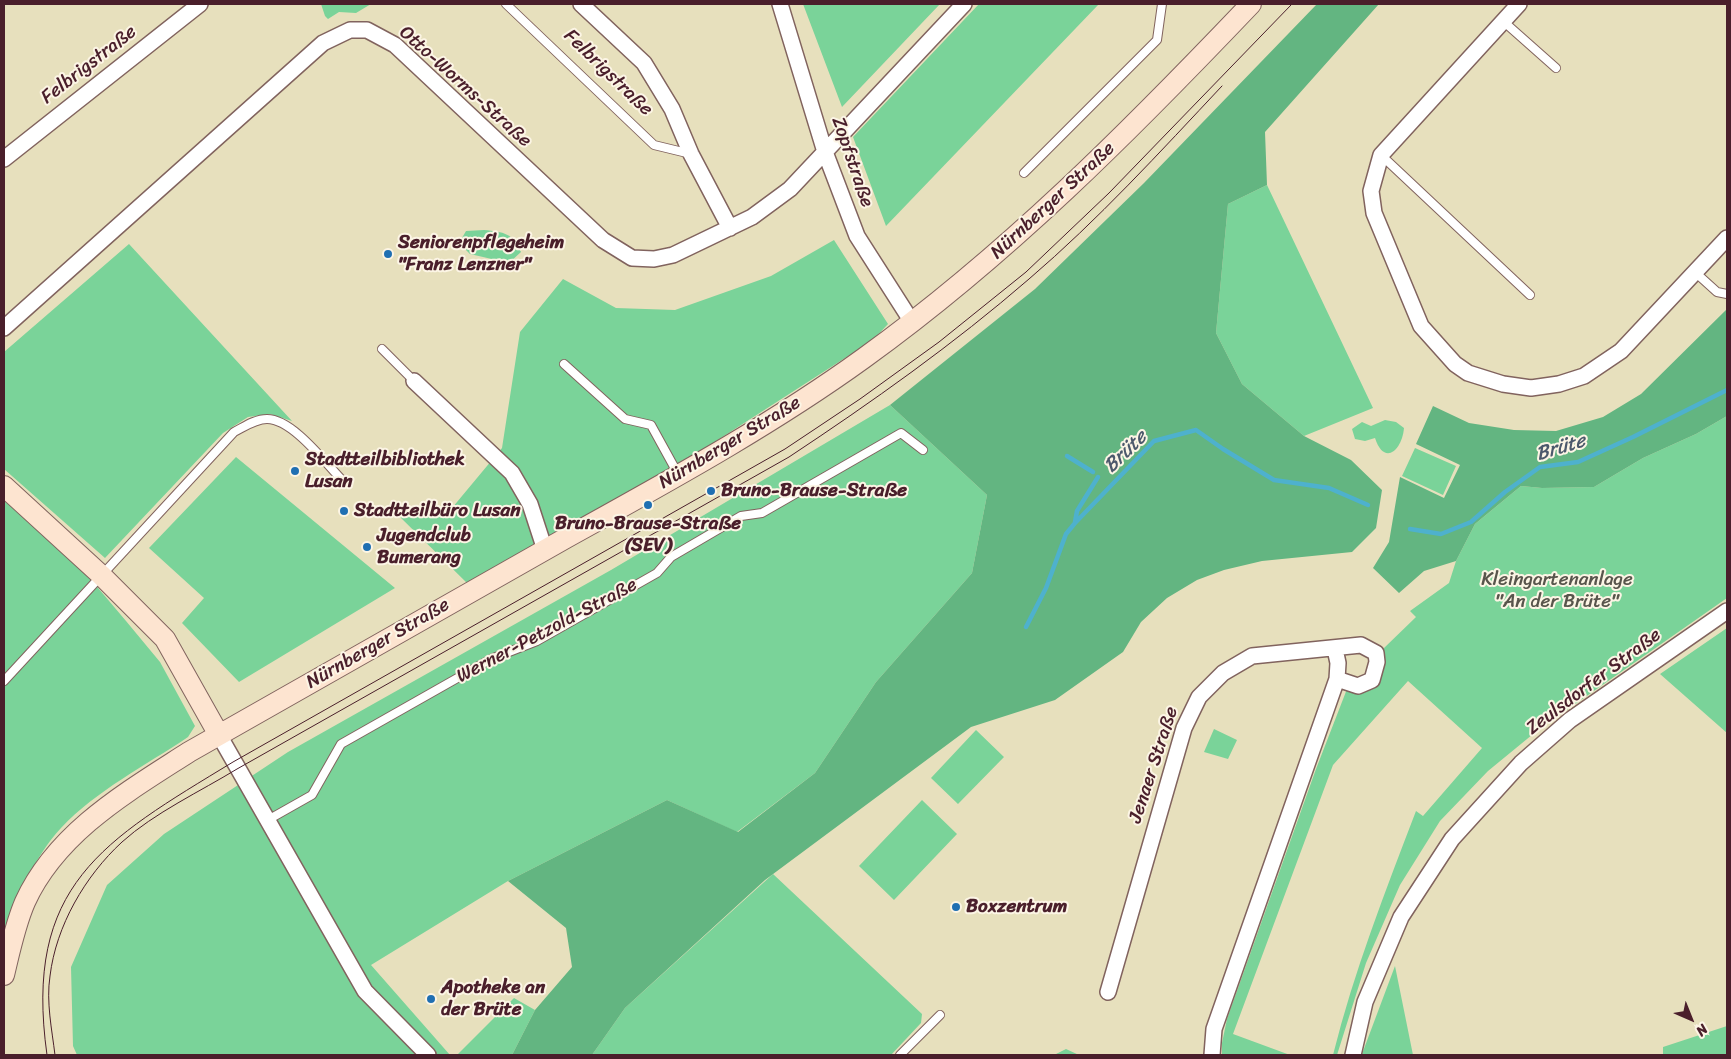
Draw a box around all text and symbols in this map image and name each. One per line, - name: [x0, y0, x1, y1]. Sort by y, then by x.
- street label: Felbrigstraße: [37, 21, 141, 109]
- street label: Otto-Worms-Straße: [394, 22, 536, 152]
- street label: Felbrigstraße: [559, 25, 657, 121]
- street label: Zopfstraße: [826, 114, 878, 210]
- street label: Nürnberger Straße: [986, 138, 1120, 264]
- place label: Seniorenpflegeheim "Franz Lenzner": [398, 232, 564, 276]
- marker: Seniorenpflegeheim "Franz Lenzner": [382, 248, 394, 260]
- street label: Nürnberger Straße: [655, 392, 805, 494]
- water label: Brüte: [1099, 426, 1153, 478]
- water label: Brüte: [1533, 429, 1589, 467]
- place label: Stadtteilbibliothek Lusan: [305, 449, 465, 493]
- marker: Stadtteilbibliothek Lusan: [289, 465, 301, 477]
- place label: Bruno-Brause-Straße: [721, 480, 907, 502]
- marker: Bruno-Brause-Straße: [705, 485, 717, 497]
- marker: Bruno-Brause-Straße (SEV): [642, 499, 654, 511]
- place label: Stadtteilbüro Lusan: [354, 500, 520, 522]
- marker: Stadtteilbüro Lusan: [338, 505, 350, 517]
- place label: Bruno-Brause-Straße (SEV): [555, 513, 741, 557]
- place label: Jugendclub Bumerang: [377, 525, 471, 569]
- marker: Jugendclub Bumerang: [361, 541, 373, 553]
- park label: Kleingartenanlage "An der Brüte": [1481, 569, 1633, 613]
- street label: Werner-Petzold-Straße: [453, 574, 641, 688]
- street label: Nürnberger Straße: [302, 594, 454, 694]
- street label: Zeulsdorfer Straße: [1522, 624, 1666, 740]
- street label: Jenaer Straße: [1124, 704, 1184, 826]
- place label: Boxzentrum: [966, 896, 1067, 918]
- marker: Boxzentrum: [950, 901, 962, 913]
- place label: Apotheke an der Brüte: [441, 977, 545, 1021]
- marker: Apotheke an der Brüte: [425, 993, 437, 1005]
- north arrow: [1666, 994, 1716, 1044]
- text: N: [1690, 1018, 1714, 1043]

